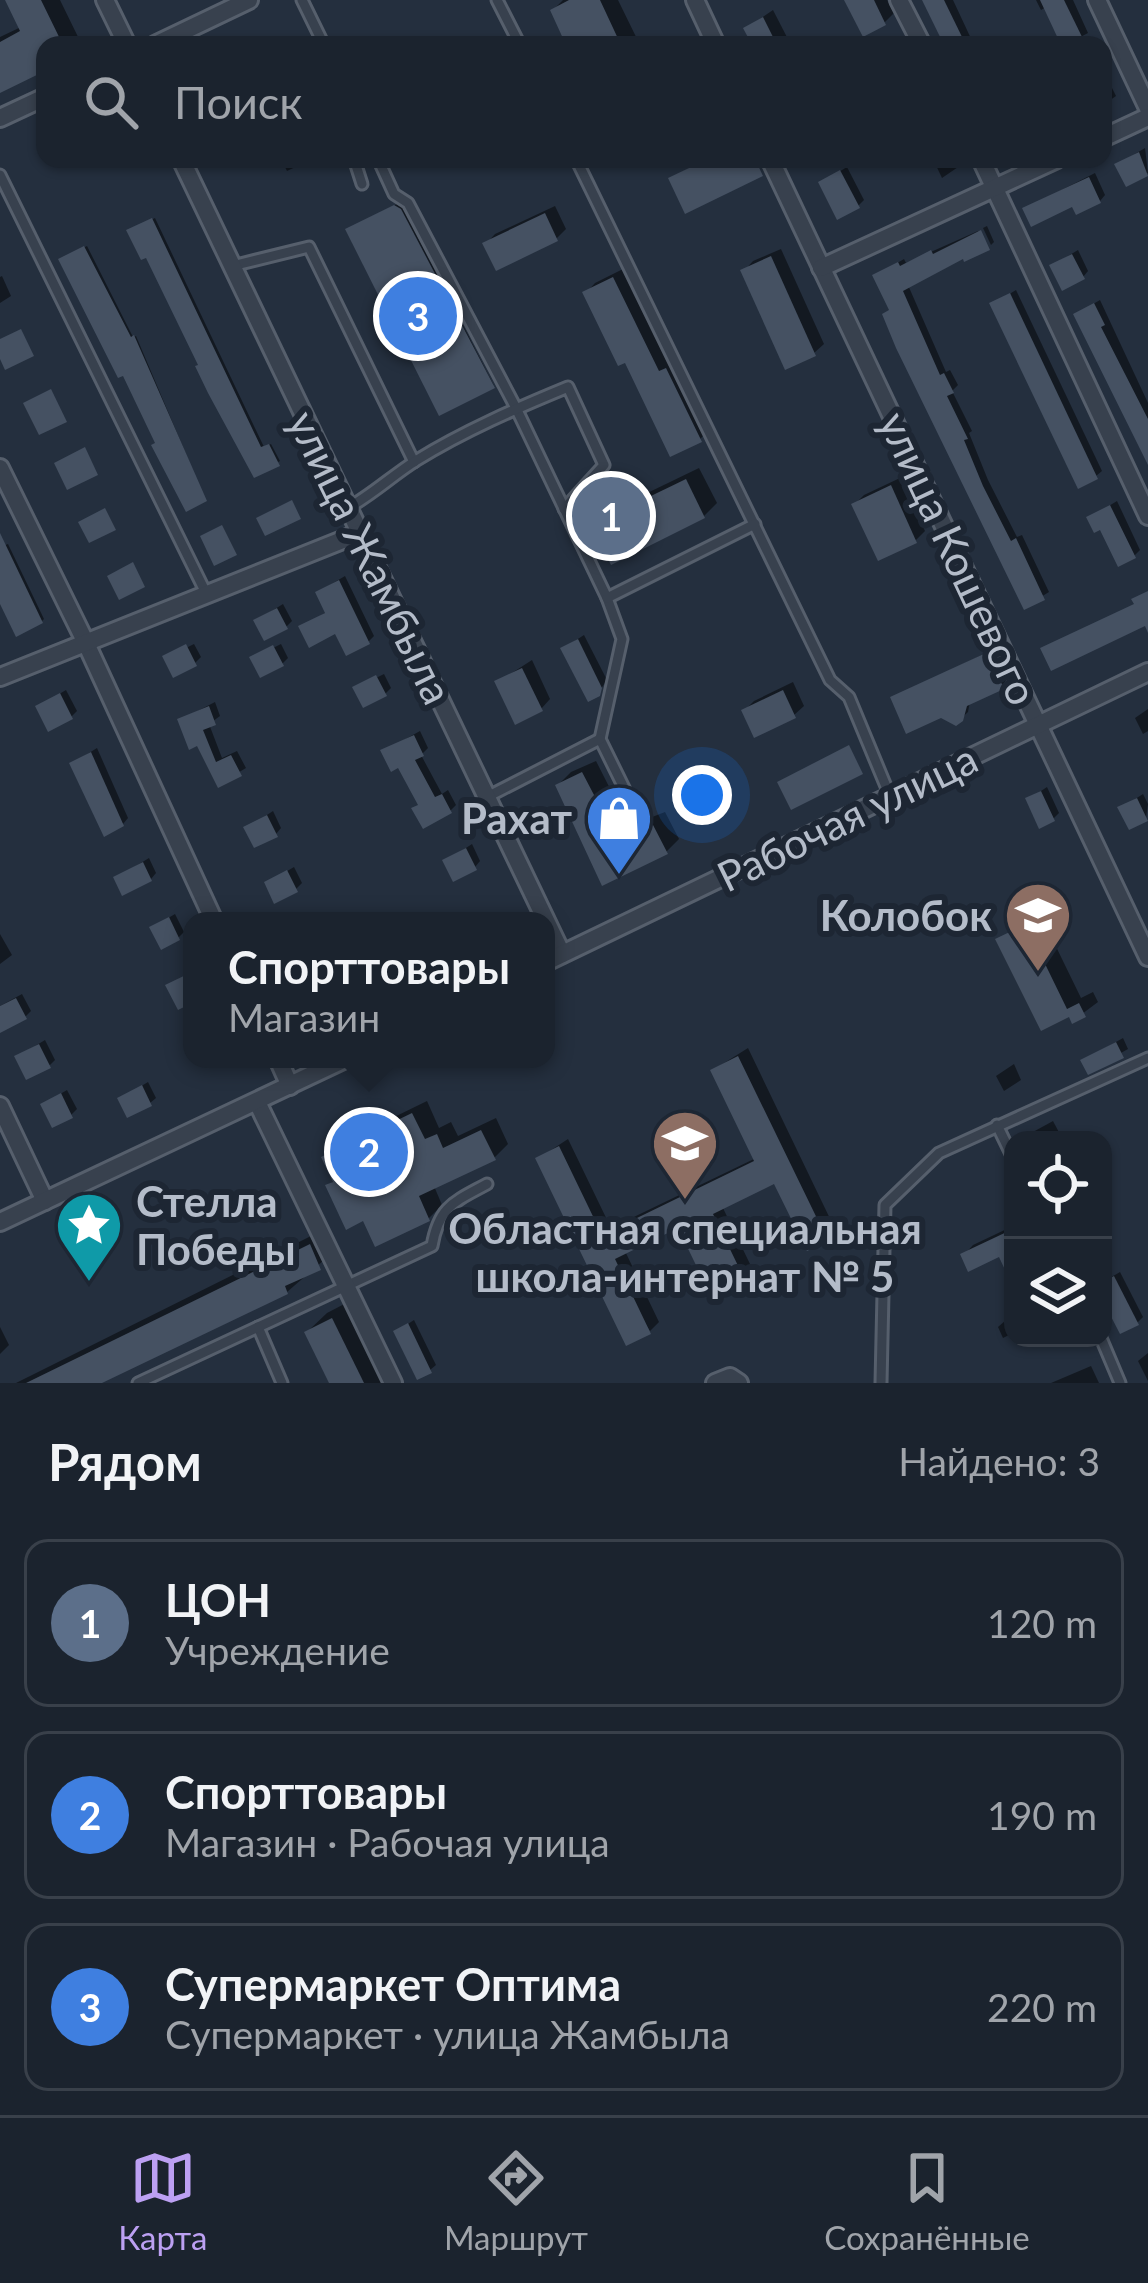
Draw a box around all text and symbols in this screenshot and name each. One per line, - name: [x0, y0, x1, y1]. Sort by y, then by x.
- search box: [36, 36, 1112, 168]
- icon: search: [78, 69, 144, 135]
- text: Поиск: [174, 75, 303, 129]
- pin: 3: [379, 271, 457, 361]
- street label: улица Жамбыла: [278, 402, 464, 712]
- street label: улица Кошевого: [869, 404, 1049, 712]
- pin: 1: [572, 471, 650, 561]
- street label: Рабочая улица: [709, 733, 985, 901]
- your location: [672, 765, 732, 825]
- shop icon: Рахат: [584, 783, 654, 877]
- place label: Рахат: [461, 793, 572, 843]
- school or university icon: Колобок: [1003, 880, 1073, 974]
- place label: Колобок: [820, 890, 992, 940]
- popup: [183, 912, 555, 1068]
- text: Спорттовары: [228, 940, 510, 994]
- text: Магазин: [228, 994, 380, 1040]
- pin: 2: [330, 1107, 408, 1197]
- school or university icon: Областная специальная школа-интернат № 5: [650, 1108, 720, 1202]
- map controls: [1004, 1131, 1112, 1347]
- button: locate: [1004, 1131, 1112, 1239]
- place label: Стелла Победы: [136, 1176, 296, 1274]
- place icon: Стелла Победы: [54, 1190, 124, 1284]
- place label: Областная специальная школа-интернат № 5: [448, 1203, 922, 1301]
- button: layers: [1004, 1239, 1112, 1347]
- text: Рядом: [48, 1431, 202, 1492]
- text: Найдено: 3: [898, 1438, 1100, 1484]
- text: ЦОН: [165, 1573, 271, 1627]
- text: 1: [79, 1600, 101, 1646]
- text: 120 m: [987, 1600, 1097, 1646]
- text: Учреждение: [165, 1627, 390, 1673]
- text: Спорттовары: [165, 1765, 447, 1819]
- text: 2: [79, 1792, 101, 1838]
- text: 190 m: [987, 1792, 1097, 1838]
- text: Магазин · Рабочая улица: [165, 1819, 610, 1865]
- text: Супермаркет Оптима: [165, 1957, 621, 2011]
- text: 3: [79, 1984, 101, 2030]
- text: 220 m: [987, 1984, 1097, 2030]
- text: Супермаркет · улица Жамбыла: [165, 2011, 730, 2057]
- tab: Карта: [118, 2145, 207, 2257]
- tab: Маршрут: [444, 2145, 588, 2257]
- tab: Сохранённые: [824, 2145, 1030, 2257]

